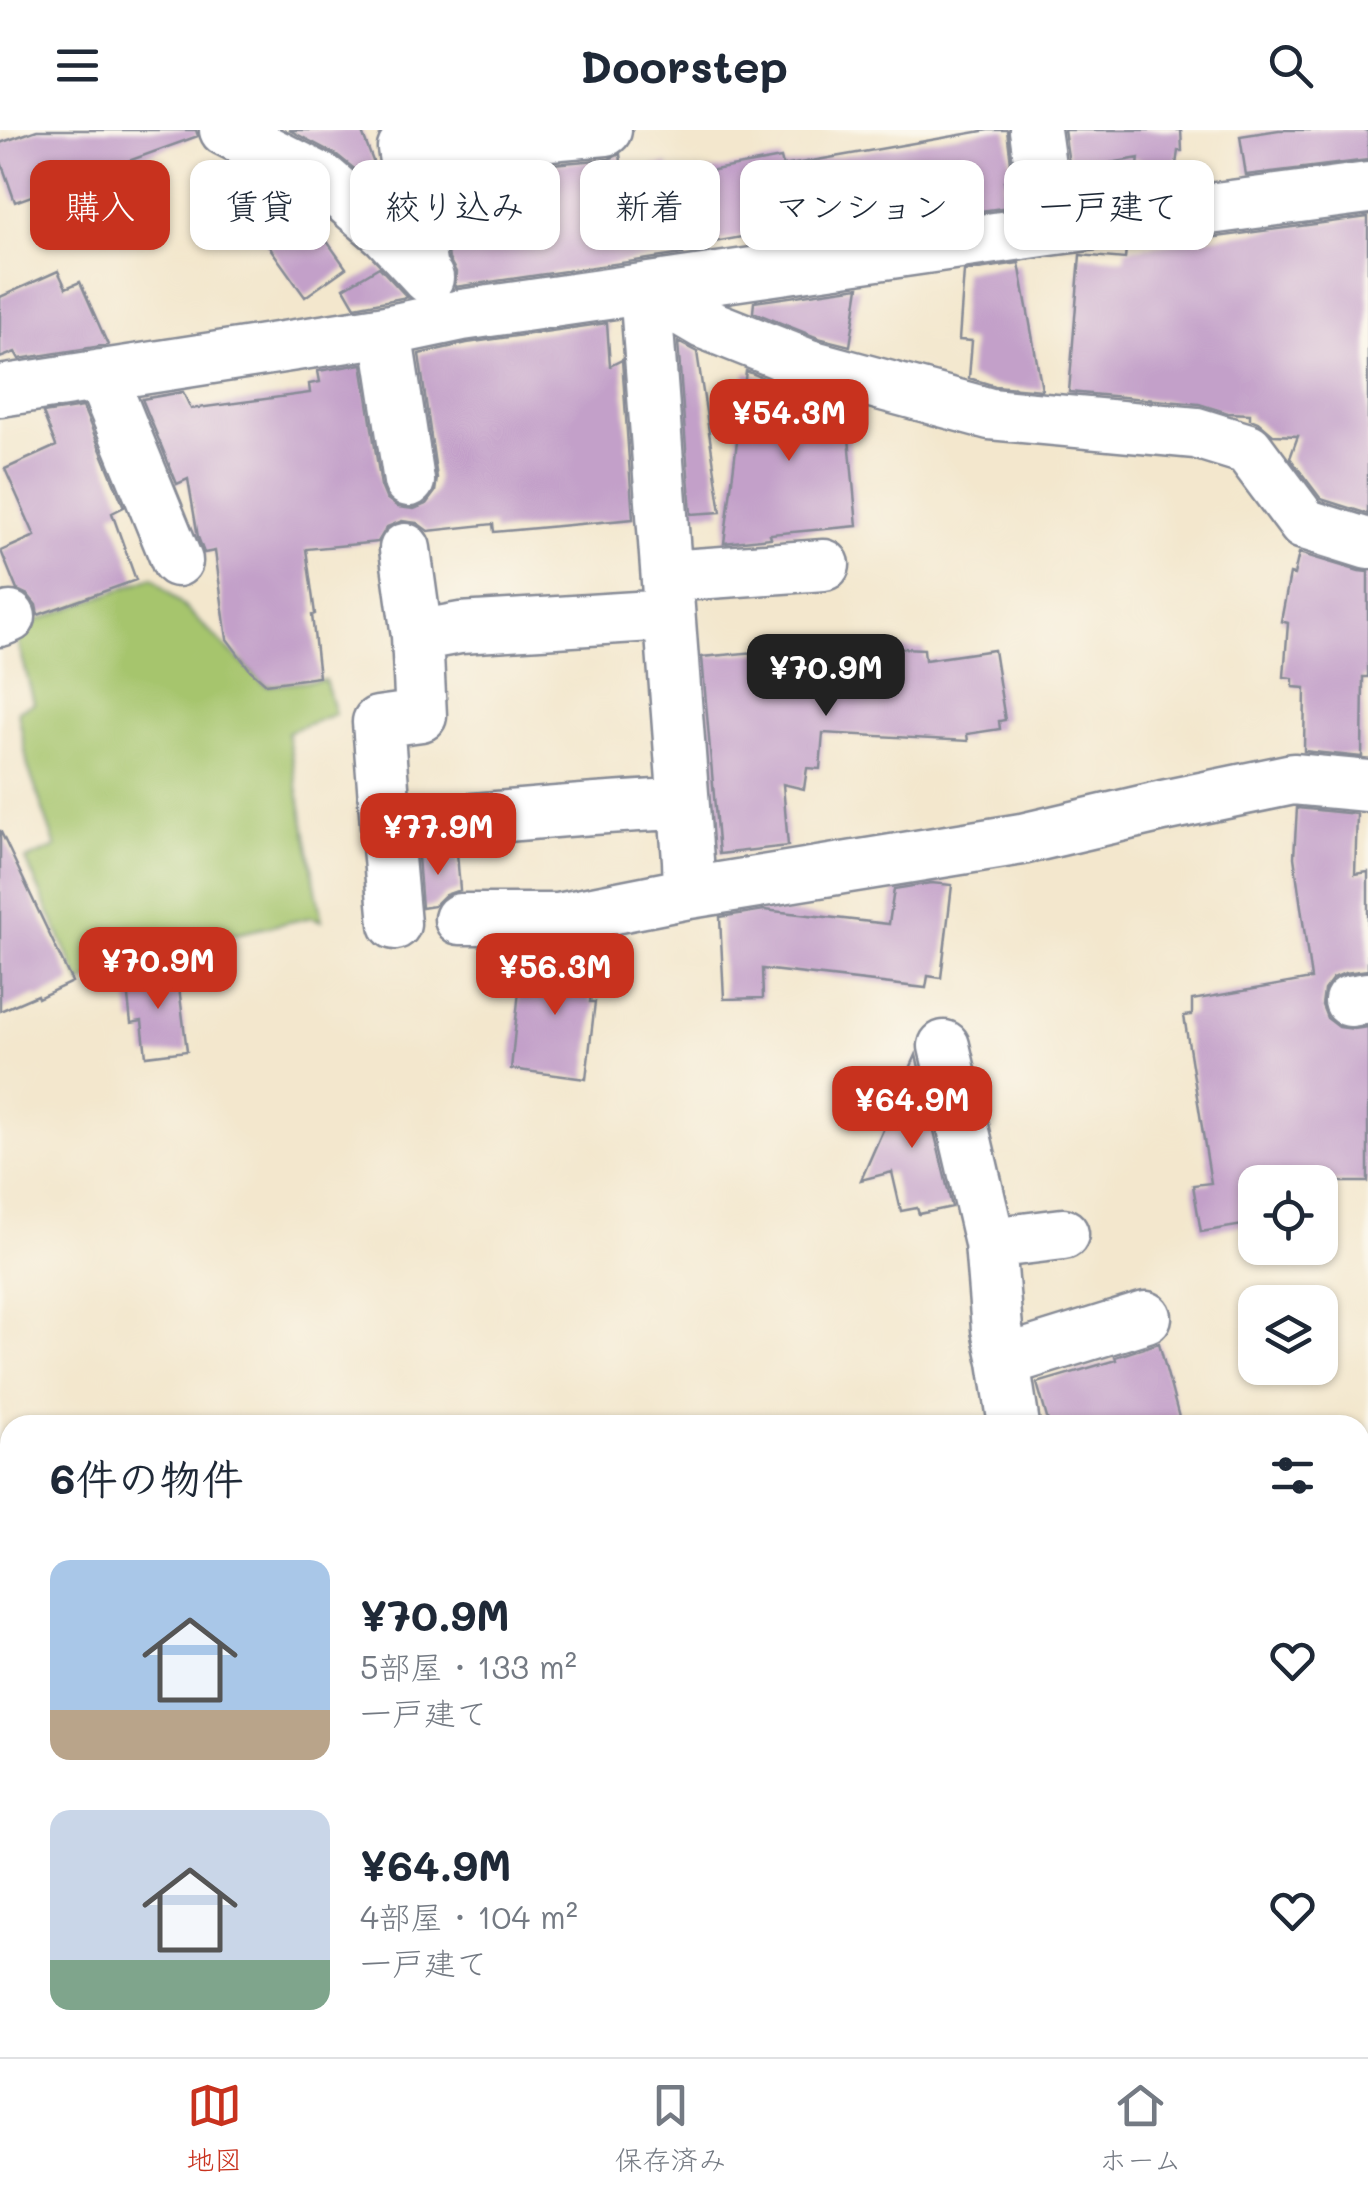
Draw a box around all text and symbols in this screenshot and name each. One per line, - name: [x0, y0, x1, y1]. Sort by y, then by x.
- text: Doorstep: [580, 36, 788, 94]
- icon: menu: [50, 38, 105, 93]
- icon: search: [1263, 38, 1318, 93]
- chip: 購入: [30, 160, 170, 250]
- chip: 賃貸: [190, 160, 330, 250]
- chip: 絞り込み: [350, 160, 560, 250]
- chip: 新着: [580, 160, 720, 250]
- chip: マンション: [740, 160, 984, 250]
- chip: 一戸建て: [1004, 160, 1214, 250]
- pin: ¥54.3M: [708, 379, 870, 464]
- text: ¥54.3M: [732, 390, 846, 432]
- pin: ¥70.9M: [745, 634, 907, 719]
- text: ¥70.9M: [769, 645, 883, 687]
- pin: ¥77.9M: [357, 793, 519, 878]
- text: ¥77.9M: [382, 804, 494, 846]
- pin: ¥70.9M: [77, 927, 239, 1012]
- pin: ¥56.3M: [474, 933, 636, 1018]
- text: ¥70.9M: [101, 938, 215, 980]
- text: ¥56.3M: [498, 944, 612, 986]
- pin: ¥64.9M: [831, 1066, 993, 1151]
- text: ¥64.9M: [854, 1077, 970, 1119]
- map controls: [1238, 1165, 1338, 1385]
- button: locate: [1238, 1165, 1338, 1265]
- button: layers: [1238, 1285, 1338, 1385]
- icon: filters: [1265, 1448, 1320, 1503]
- text: 6件の物件: [50, 1450, 243, 1505]
- text: ¥70.9M: [360, 1587, 510, 1642]
- icon: home: [130, 1600, 250, 1720]
- icon: heart: [1265, 1633, 1320, 1688]
- text: 5部屋 · 133 m²: [360, 1645, 577, 1687]
- text: 一戸建て: [360, 1691, 488, 1733]
- text: ¥64.9M: [360, 1837, 512, 1892]
- icon: home: [130, 1850, 250, 1970]
- icon: heart: [1265, 1883, 1320, 1938]
- text: 4部屋 · 104 m²: [360, 1895, 578, 1937]
- text: 一戸建て: [360, 1941, 488, 1983]
- tab: 地図: [186, 2078, 242, 2178]
- tab: 保存済み: [615, 2078, 727, 2178]
- tab: ホーム: [1099, 2078, 1182, 2178]

